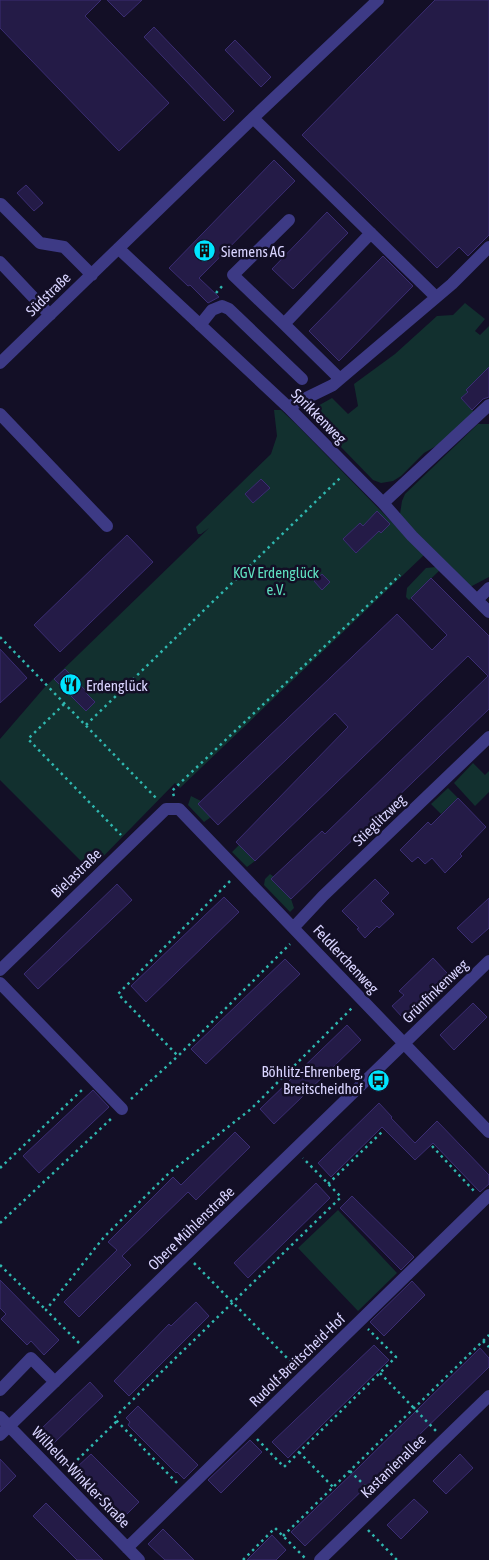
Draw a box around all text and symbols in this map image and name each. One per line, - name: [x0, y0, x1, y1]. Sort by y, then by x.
- building icon: Siemens AG: [193, 239, 217, 263]
- place label: Siemens AG: [221, 243, 285, 260]
- street label: Südstraße: [22, 269, 74, 319]
- street label: Sprikkenweg: [288, 385, 350, 447]
- park label: KGV Erdenglück e.V.: [233, 564, 319, 598]
- restaurant icon: Erdenglück: [58, 673, 82, 697]
- place label: Erdenglück: [86, 677, 148, 694]
- street label: Stieglitzweg: [349, 790, 409, 849]
- street label: Bielastraße: [47, 845, 105, 901]
- street label: Feldlerchenweg: [310, 921, 382, 997]
- street label: Grünfinkenweg: [399, 955, 472, 1026]
- place label: Böhlitz-Ehrenberg, Breitscheidhof: [261, 1063, 363, 1097]
- bus stop icon: Böhlitz-Ehrenberg, Breitscheidhof: [367, 1068, 391, 1092]
- street label: Obere Mühlenstraße: [144, 1182, 238, 1273]
- street label: Rudolf-Breitscheid-Hof: [246, 1310, 348, 1410]
- street label: Wilhelm-Winkler-Straße: [29, 1423, 134, 1531]
- street label: Kastanienallee: [357, 1431, 429, 1501]

